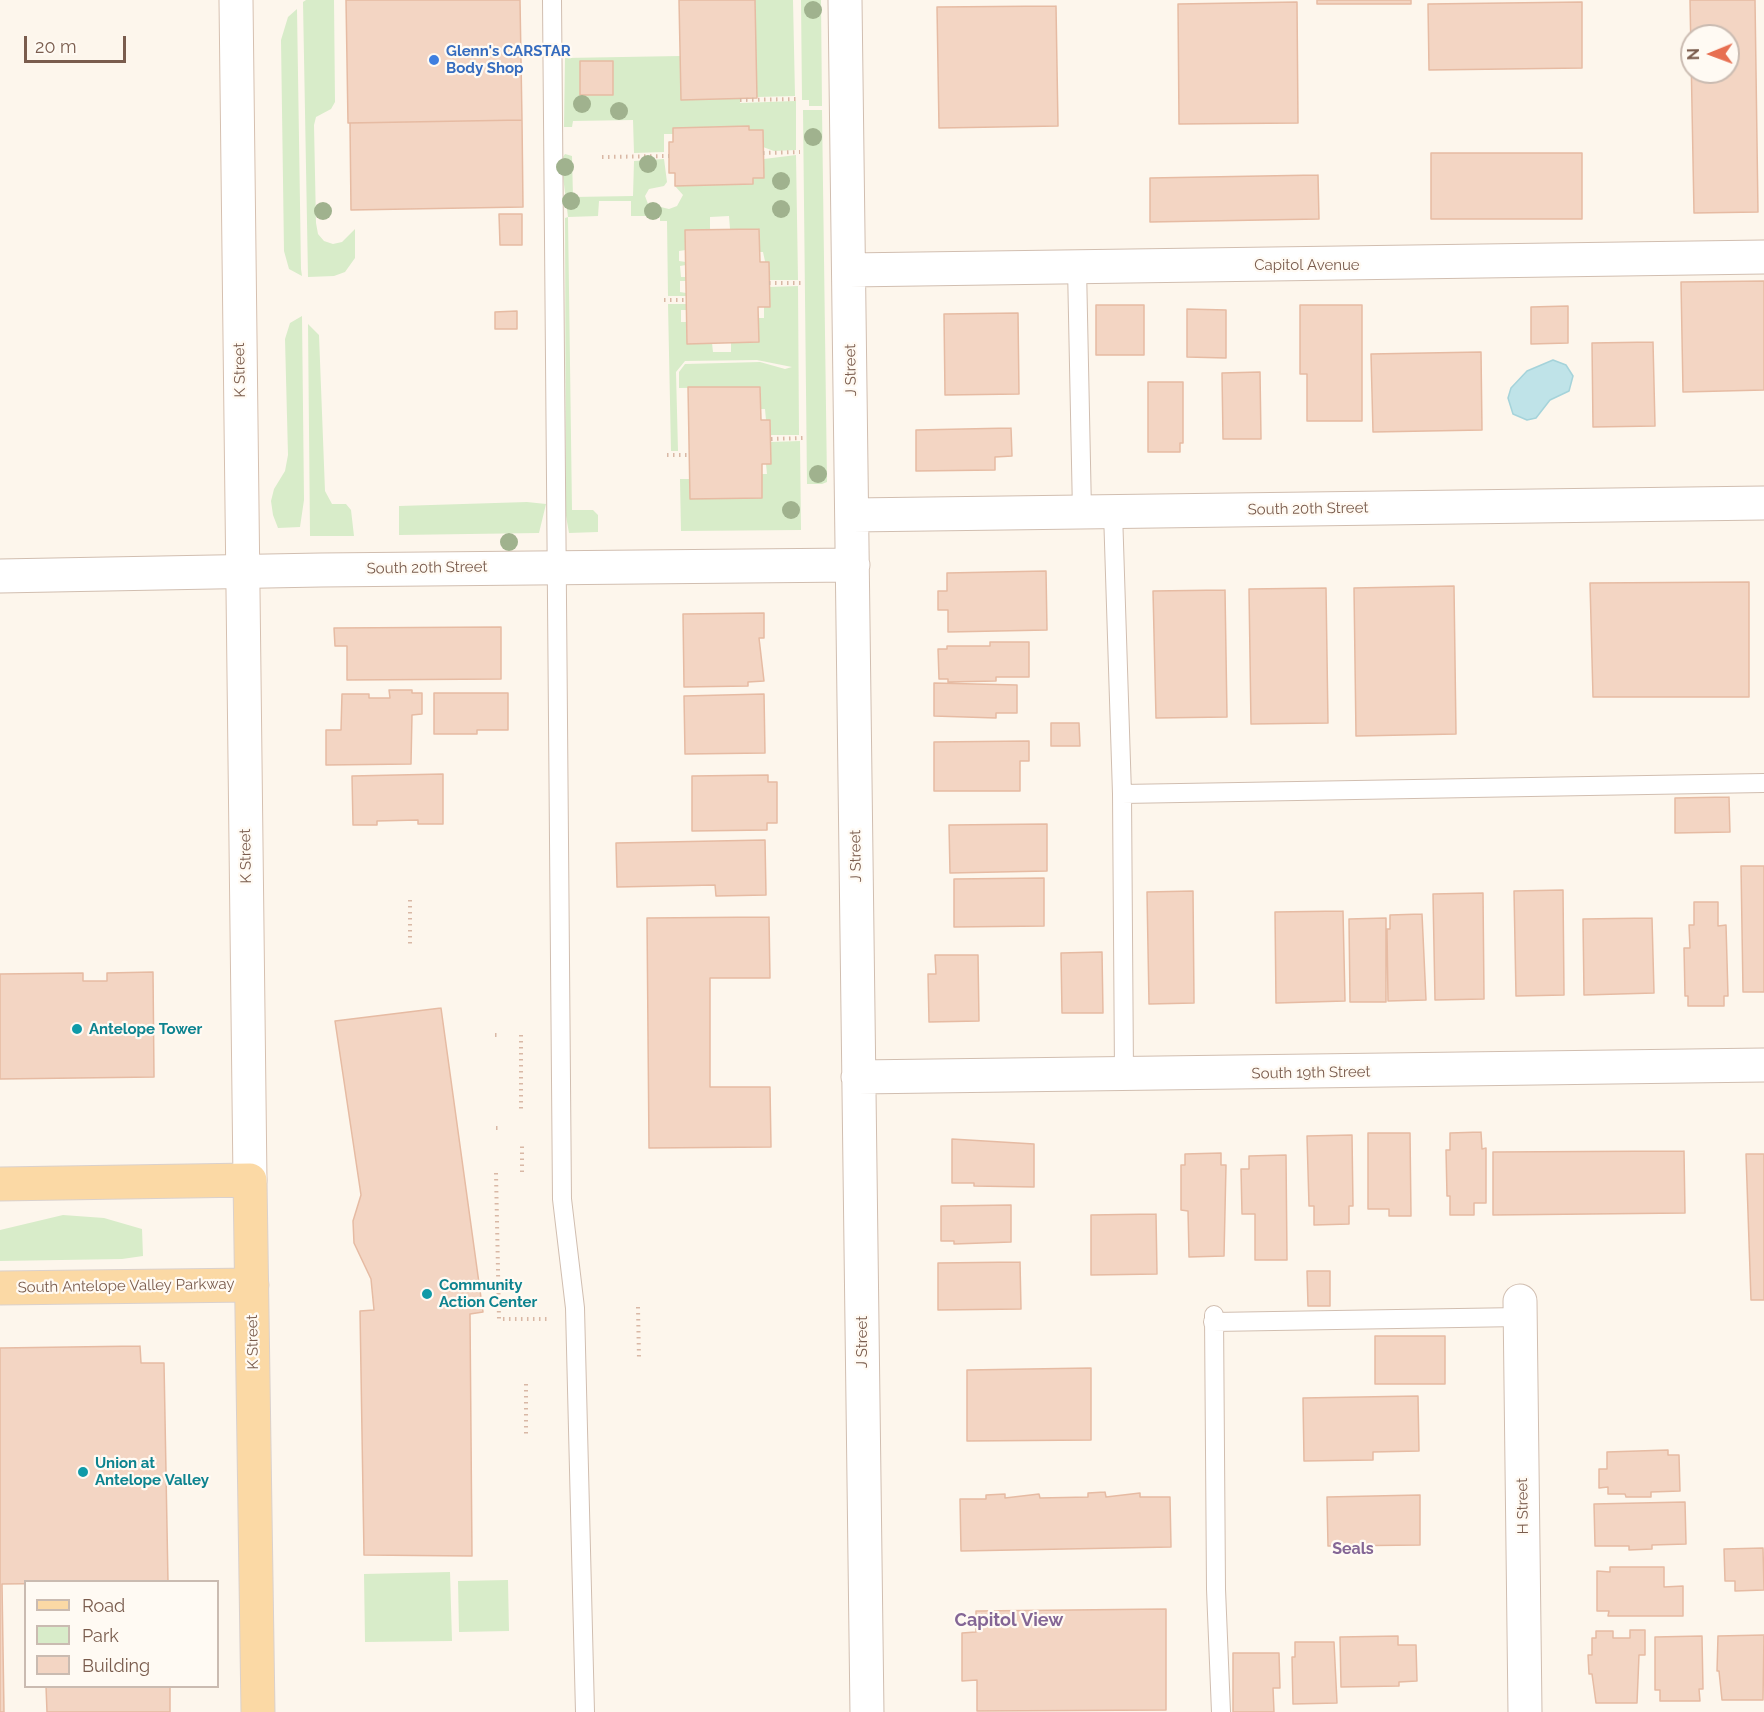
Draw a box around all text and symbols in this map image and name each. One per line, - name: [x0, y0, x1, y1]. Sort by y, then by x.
- scale bar: [27, 24, 129, 62]
- north arrow: [1680, 24, 1740, 84]
- text: 20 m: [35, 36, 77, 57]
- place label: Glenn's CARSTAR Body Shop: [446, 42, 571, 77]
- text: N: [1684, 48, 1703, 61]
- marker: Glenn's CARSTAR Body Shop: [427, 53, 441, 67]
- street label: Capitol Avenue: [1254, 256, 1360, 274]
- street label: K Street: [231, 342, 249, 398]
- street label: J Street: [842, 344, 860, 396]
- street label: South 20th Street: [1247, 499, 1369, 519]
- street label: South 20th Street: [366, 558, 488, 578]
- street label: K Street: [237, 828, 255, 884]
- street label: J Street: [847, 830, 865, 882]
- place label: Antelope Tower: [89, 1020, 202, 1038]
- marker: Antelope Tower: [70, 1022, 84, 1036]
- street label: South 19th Street: [1251, 1063, 1371, 1083]
- street label: South Antelope Valley Parkway: [17, 1275, 235, 1297]
- place label: Community Action Center: [439, 1276, 537, 1311]
- marker: Community Action Center: [420, 1287, 434, 1301]
- street label: K Street: [244, 1314, 262, 1370]
- street label: J Street: [853, 1316, 871, 1368]
- place label: Union at Antelope Valley: [95, 1454, 209, 1489]
- marker: Union at Antelope Valley: [76, 1465, 90, 1479]
- street label: H Street: [1514, 1478, 1532, 1534]
- district label: Seals: [1332, 1539, 1374, 1559]
- legend: [24, 1580, 219, 1688]
- text: Road: [82, 1595, 125, 1616]
- district label: Capitol View: [955, 1610, 1063, 1632]
- text: Park: [82, 1625, 119, 1646]
- text: Building: [82, 1655, 150, 1676]

